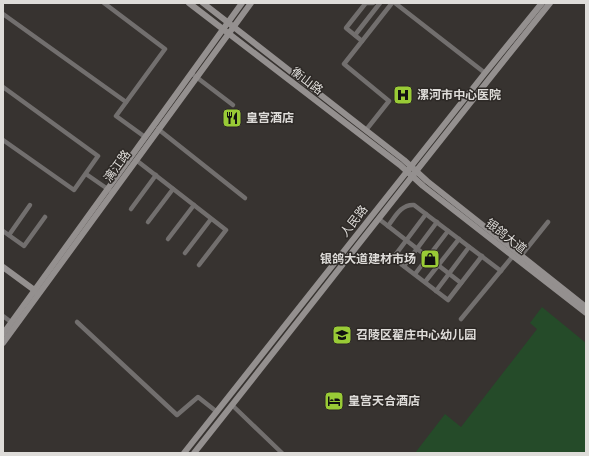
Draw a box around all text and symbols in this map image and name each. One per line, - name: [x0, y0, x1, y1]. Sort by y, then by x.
- street label: 衡山路: [288, 65, 326, 97]
- hospital icon: 漯河市中心医院: [392, 84, 414, 106]
- place label: 漯河市中心医院: [417, 88, 501, 102]
- restaurant icon: 皇宫酒店: [221, 107, 243, 129]
- place label: 皇宫酒店: [246, 111, 294, 125]
- street label: 漓江路: [101, 147, 133, 185]
- street label: 人民路: [337, 203, 371, 239]
- street label: 银鸽大道: [483, 216, 529, 256]
- shop icon: 银鸽大道建材市场: [419, 248, 441, 270]
- place label: 银鸽大道建材市场: [320, 252, 416, 266]
- school or university icon: 召陵区翟庄中心幼儿园: [331, 324, 353, 346]
- place label: 召陵区翟庄中心幼儿园: [356, 328, 476, 342]
- hotel icon: 皇宫天合酒店: [323, 390, 345, 412]
- place label: 皇宫天合酒店: [348, 394, 420, 408]

